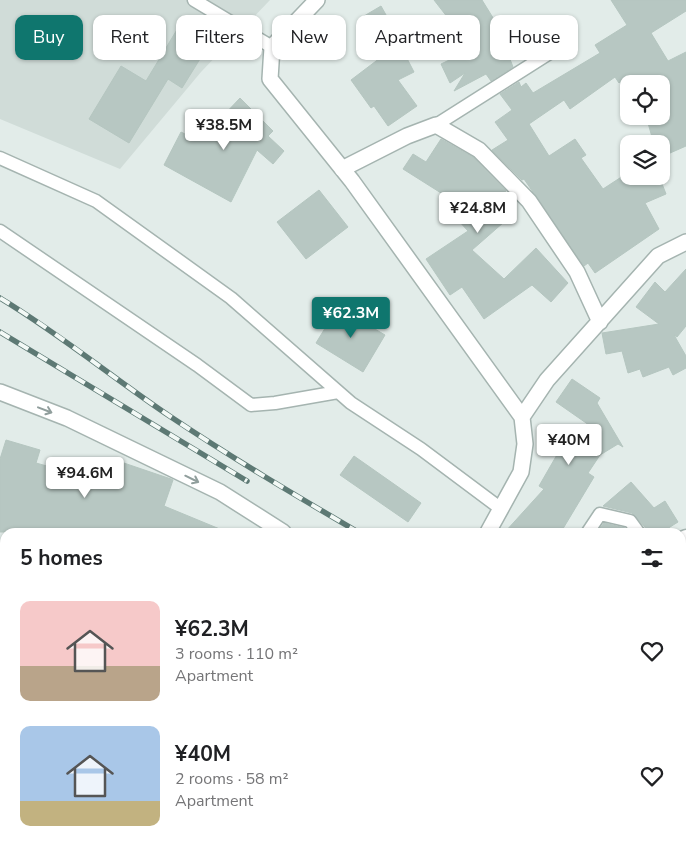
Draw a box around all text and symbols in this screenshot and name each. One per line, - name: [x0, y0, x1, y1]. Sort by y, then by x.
- chip: Buy: [15, 15, 83, 60]
- chip: Rent: [93, 15, 166, 60]
- chip: Filters: [176, 15, 262, 60]
- chip: New: [272, 15, 346, 60]
- chip: Apartment: [356, 15, 480, 60]
- chip: House: [490, 15, 578, 60]
- map controls: [620, 75, 670, 185]
- button: locate: [620, 75, 670, 125]
- pin: ¥38.5M: [183, 108, 265, 151]
- text: ¥38.5M: [196, 114, 252, 136]
- button: layers: [620, 135, 670, 185]
- pin: ¥24.8M: [437, 192, 519, 234]
- text: ¥24.8M: [450, 197, 506, 219]
- pin: ¥62.3M: [310, 296, 392, 339]
- text: ¥62.3M: [323, 302, 379, 324]
- one-way arrow: [38, 406, 53, 415]
- pin: ¥40M: [539, 424, 599, 466]
- text: ¥40M: [548, 429, 590, 451]
- pin: ¥94.6M: [44, 456, 126, 499]
- text: ¥94.6M: [57, 462, 113, 484]
- one-way arrow: [184, 475, 199, 484]
- text: 5 homes: [20, 544, 103, 572]
- icon: filters: [638, 544, 666, 572]
- text: ¥62.3M: [175, 615, 249, 643]
- icon: home: [60, 621, 120, 681]
- icon: heart: [638, 637, 666, 665]
- text: 3 rooms · 110 m²: [175, 643, 298, 665]
- text: Apartment: [175, 665, 253, 687]
- text: ¥40M: [175, 740, 231, 768]
- icon: home: [60, 746, 120, 806]
- icon: heart: [638, 762, 666, 790]
- text: 2 rooms · 58 m²: [175, 768, 288, 790]
- text: Apartment: [175, 790, 253, 812]

